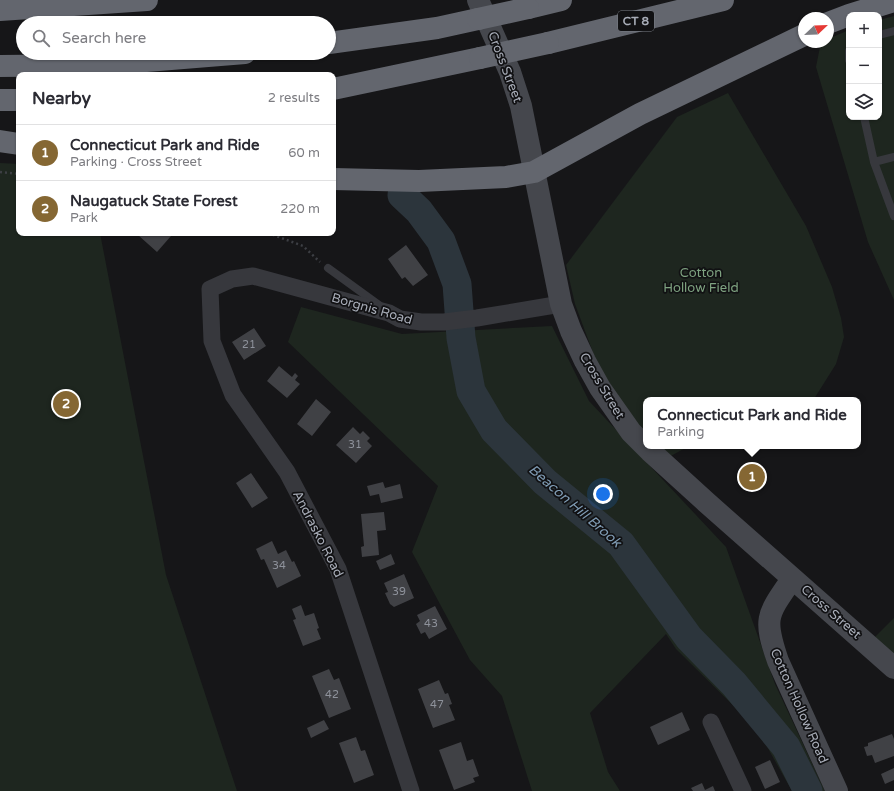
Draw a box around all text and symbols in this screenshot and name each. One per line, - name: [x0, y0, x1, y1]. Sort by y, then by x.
- road number: CT 8: [618, 11, 654, 31]
- north arrow: [798, 12, 834, 48]
- map controls: [846, 12, 882, 120]
- button: +: [846, 12, 882, 48]
- search box: [16, 16, 336, 60]
- icon: search: [30, 27, 52, 49]
- text: Search here: [62, 29, 146, 47]
- street label: Cross Street: [484, 29, 526, 105]
- button: −: [846, 48, 882, 84]
- button: layers: [846, 84, 882, 120]
- text: Nearby: [32, 88, 91, 109]
- text: 2 results: [268, 90, 320, 106]
- text: Connecticut Park and Ride: [70, 136, 260, 154]
- text: 1: [41, 145, 49, 161]
- text: 60 m: [288, 145, 320, 161]
- text: Parking · Cross Street: [70, 154, 202, 170]
- text: Naugatuck State Forest: [70, 192, 238, 210]
- text: 2: [41, 201, 49, 217]
- text: 220 m: [280, 201, 320, 217]
- text: Park: [70, 210, 98, 226]
- park label: Cotton Hollow Field: [663, 265, 739, 296]
- street label: Borgnis Road: [330, 290, 414, 328]
- house number: 21: [242, 338, 256, 351]
- street label: Cross Street: [576, 350, 628, 422]
- pin: 2: [53, 389, 79, 419]
- popup: [643, 397, 861, 449]
- text: Connecticut Park and Ride: [657, 406, 847, 424]
- text: Parking: [657, 424, 704, 440]
- house number: 31: [348, 438, 362, 451]
- water label: Beacon Hill Brook: [525, 461, 626, 552]
- pin: 1: [739, 462, 765, 492]
- your location: [593, 484, 613, 504]
- street label: Andrasko Road: [289, 488, 347, 580]
- house number: 34: [272, 559, 286, 572]
- street label: Cross Street: [798, 581, 864, 643]
- house number: 39: [392, 585, 406, 598]
- house number: 43: [424, 617, 438, 630]
- street label: Cotton Hollow Road: [766, 646, 832, 766]
- house number: 42: [325, 688, 339, 701]
- house number: 47: [430, 698, 444, 711]

